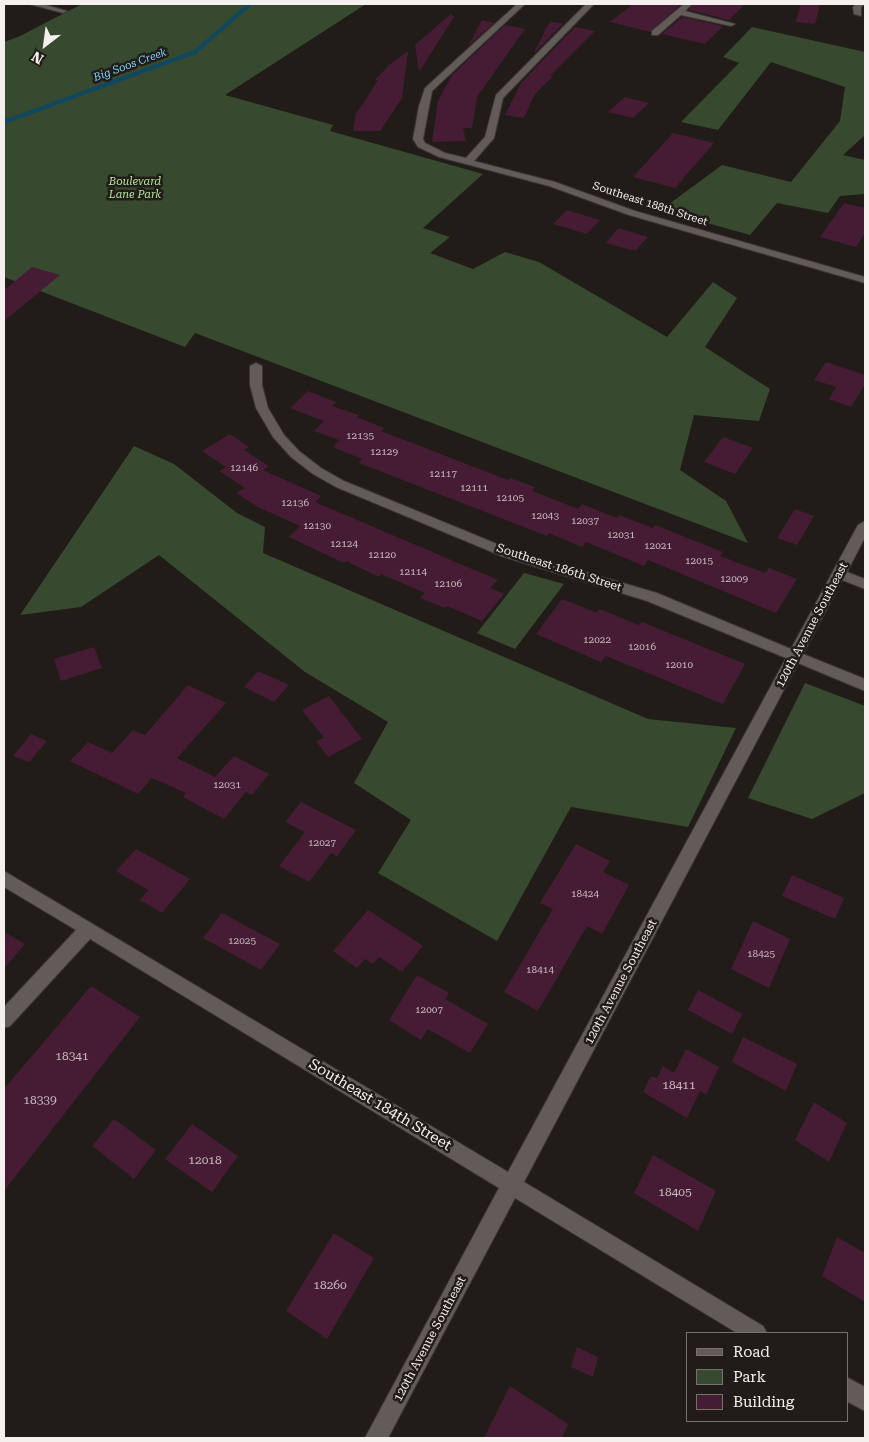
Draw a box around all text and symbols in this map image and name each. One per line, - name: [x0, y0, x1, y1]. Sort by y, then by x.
- north arrow: [20, 20, 70, 70]
- water label: Big Soos Creek: [92, 46, 168, 84]
- text: N: [29, 48, 46, 68]
- park label: Boulevard Lane Park: [109, 175, 161, 201]
- street label: Southeast 188th Street: [591, 179, 709, 229]
- house number: 12135: [346, 430, 374, 442]
- house number: 12129: [370, 446, 398, 458]
- house number: 12146: [230, 462, 258, 474]
- house number: 12117: [429, 468, 457, 480]
- house number: 12111: [460, 482, 488, 494]
- house number: 12105: [496, 492, 524, 504]
- house number: 12136: [281, 497, 309, 509]
- house number: 12043: [531, 510, 559, 522]
- house number: 12037: [571, 515, 599, 527]
- house number: 12130: [303, 520, 331, 532]
- house number: 12031: [607, 529, 635, 541]
- house number: 12124: [330, 538, 358, 550]
- house number: 12021: [644, 540, 672, 552]
- street label: Southeast 186th Street: [495, 541, 623, 595]
- house number: 12120: [368, 549, 396, 561]
- house number: 12015: [685, 555, 713, 567]
- street label: 120th Avenue Southeast: [773, 560, 851, 690]
- house number: 12114: [399, 566, 427, 578]
- house number: 12009: [720, 573, 748, 585]
- house number: 12106: [434, 578, 462, 590]
- house number: 12022: [583, 634, 611, 646]
- house number: 12016: [628, 641, 656, 653]
- house number: 12010: [665, 659, 693, 671]
- house number: 12031: [213, 779, 241, 791]
- house number: 12027: [308, 837, 336, 849]
- house number: 18424: [571, 888, 599, 900]
- street label: 120th Avenue Southeast: [582, 917, 660, 1047]
- house number: 12025: [228, 935, 256, 947]
- house number: 18425: [747, 948, 775, 960]
- house number: 18414: [526, 964, 554, 976]
- house number: 12007: [415, 1004, 443, 1016]
- house number: 18341: [55, 1049, 89, 1063]
- street label: Southeast 184th Street: [305, 1055, 455, 1155]
- house number: 18411: [662, 1078, 696, 1092]
- house number: 18339: [23, 1093, 57, 1107]
- house number: 12018: [188, 1153, 222, 1167]
- house number: 18405: [658, 1185, 692, 1199]
- street label: 120th Avenue Southeast: [391, 1274, 469, 1404]
- house number: 18260: [313, 1278, 347, 1292]
- legend: [686, 1332, 849, 1422]
- text: Road: [733, 1343, 770, 1361]
- text: Park: [733, 1368, 766, 1386]
- text: Building: [733, 1393, 794, 1411]

